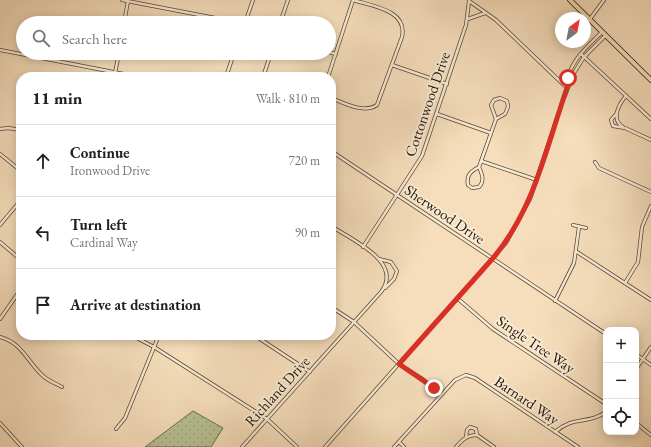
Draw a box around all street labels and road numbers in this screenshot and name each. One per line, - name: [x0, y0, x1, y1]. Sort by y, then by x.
- street label: Cottonwood Drive: [400, 49, 454, 159]
- street label: Sherwood Drive: [401, 180, 489, 248]
- street label: Single Tree Way: [493, 311, 579, 377]
- street label: Richland Drive: [240, 352, 314, 430]
- street label: Barnard Way: [491, 371, 563, 429]

